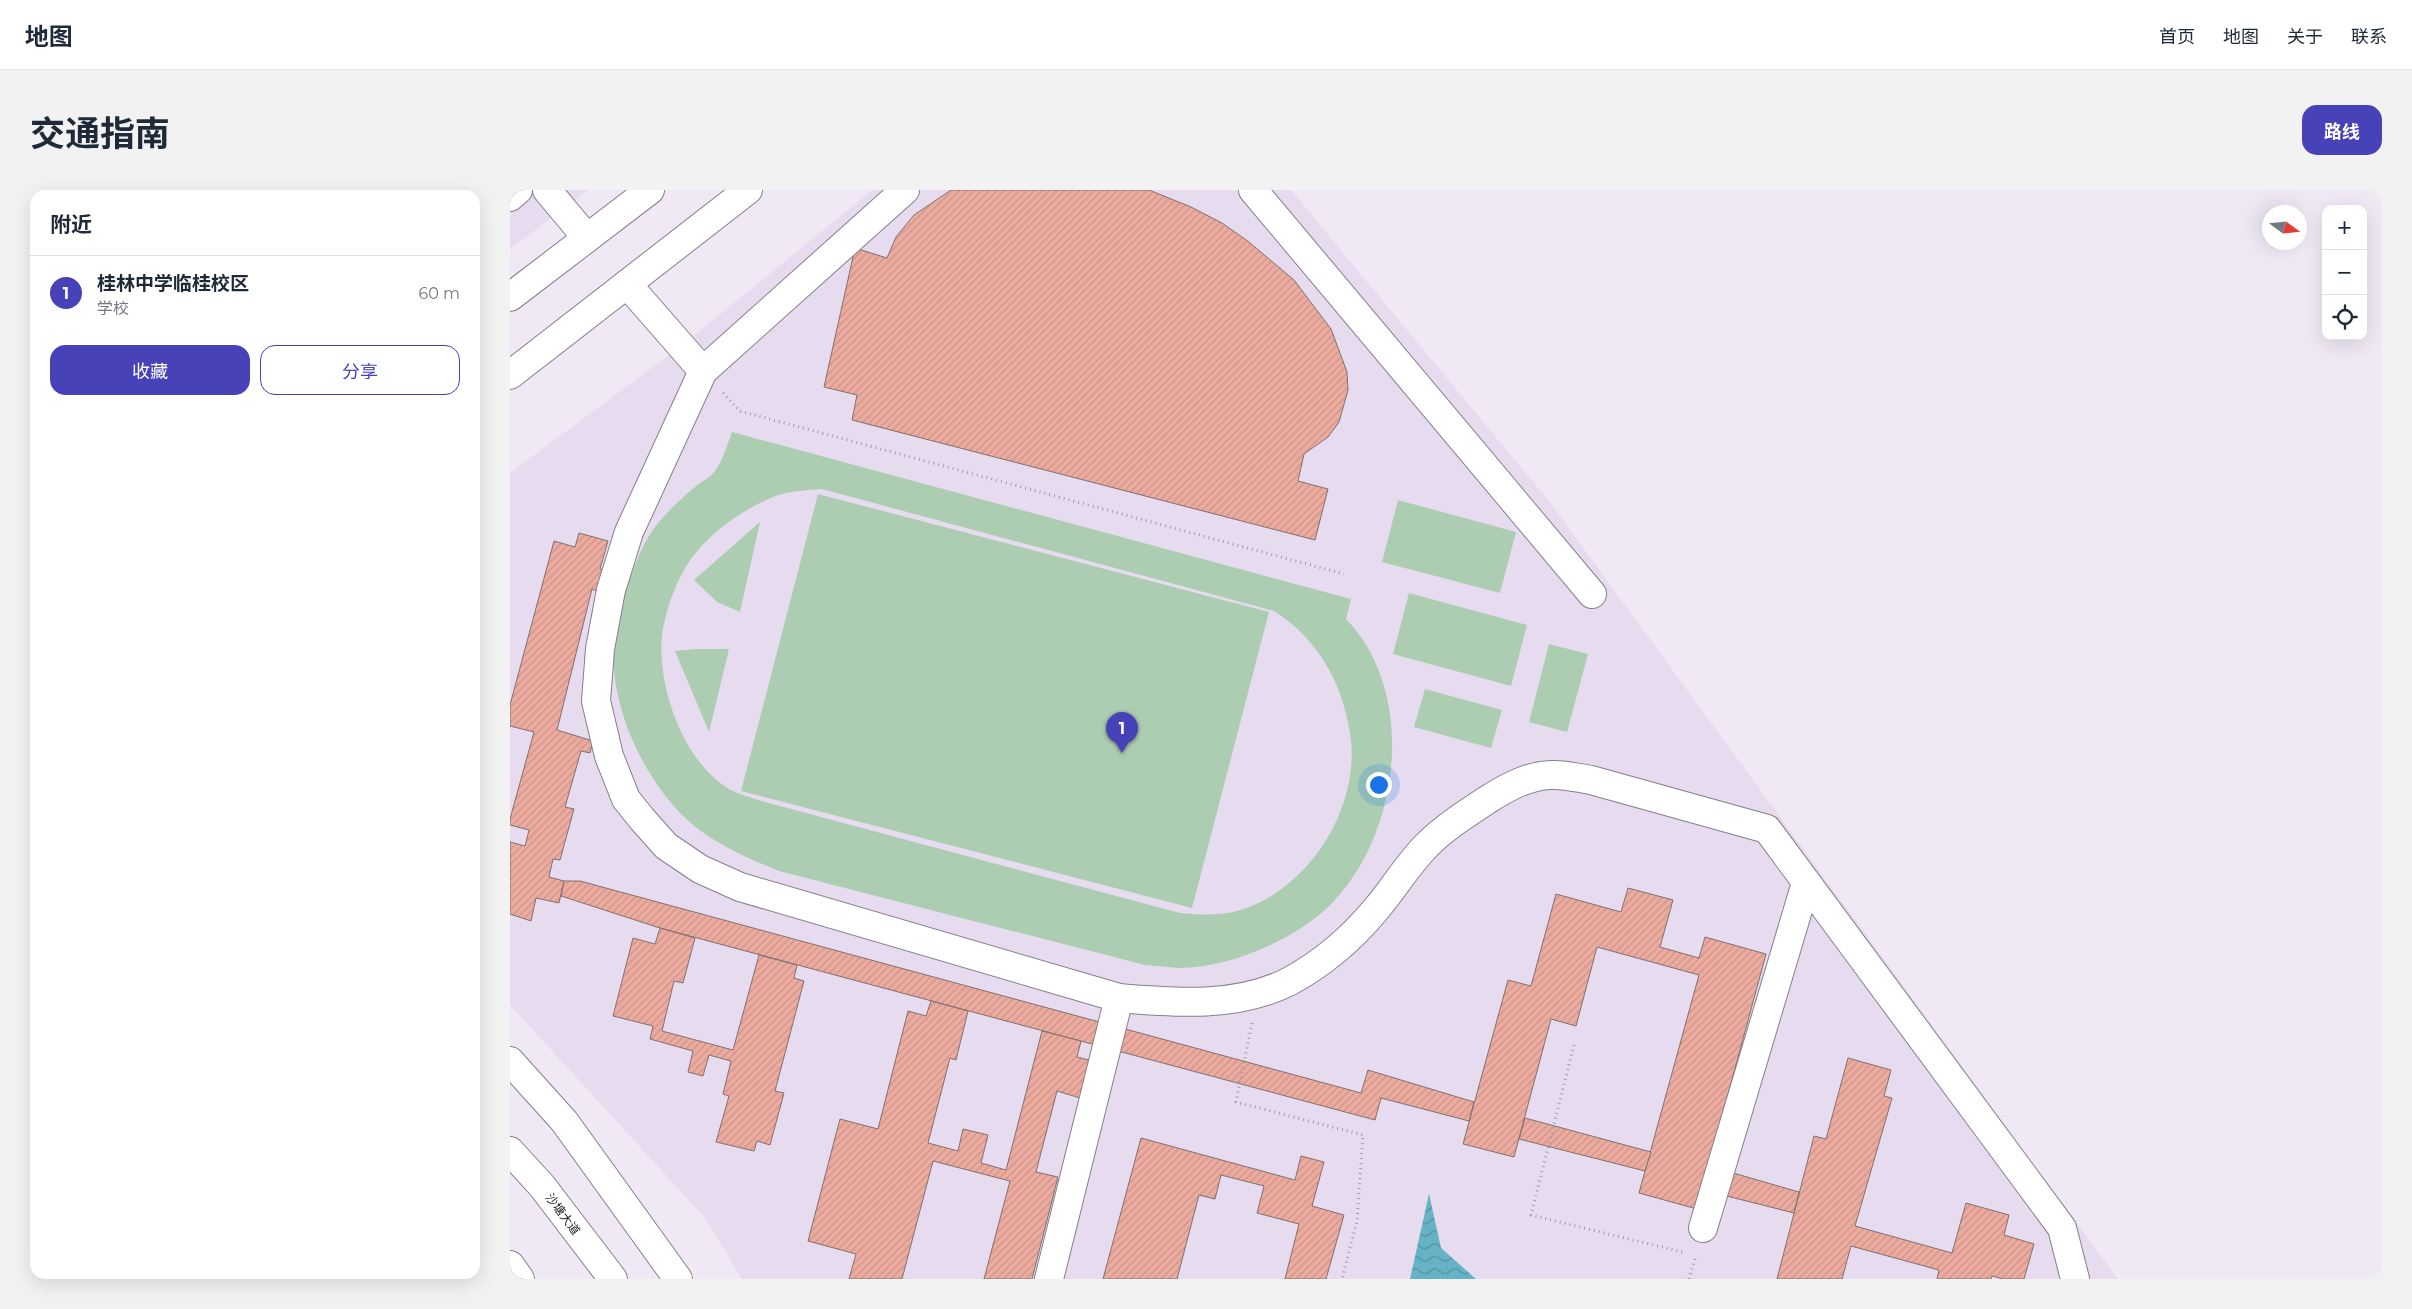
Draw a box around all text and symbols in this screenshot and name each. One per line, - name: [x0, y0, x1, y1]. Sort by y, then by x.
- text: 地图: [25, 22, 73, 51]
- text: 首页: [2159, 26, 2195, 48]
- text: 地图: [2223, 26, 2259, 48]
- text: 关于: [2287, 26, 2323, 48]
- text: 联系: [2351, 26, 2387, 48]
- button: 路线: [2302, 105, 2382, 155]
- text: 交通指南: [30, 112, 170, 155]
- north arrow: [2262, 205, 2307, 250]
- map controls: [2322, 205, 2367, 340]
- button: +: [2322, 205, 2367, 250]
- text: 附近: [50, 212, 92, 237]
- button: −: [2322, 250, 2367, 295]
- text: 桂林中学临桂校区: [97, 272, 249, 295]
- text: 1: [63, 284, 69, 303]
- text: 60 m: [418, 284, 460, 303]
- button: locate: [2322, 295, 2367, 340]
- text: 学校: [97, 299, 129, 318]
- button: 收藏: [50, 345, 250, 395]
- button: 分享: [260, 345, 460, 395]
- pin: 1: [1106, 712, 1138, 753]
- your location: [1366, 772, 1392, 798]
- street label: 沙塘大道: [543, 1190, 583, 1238]

